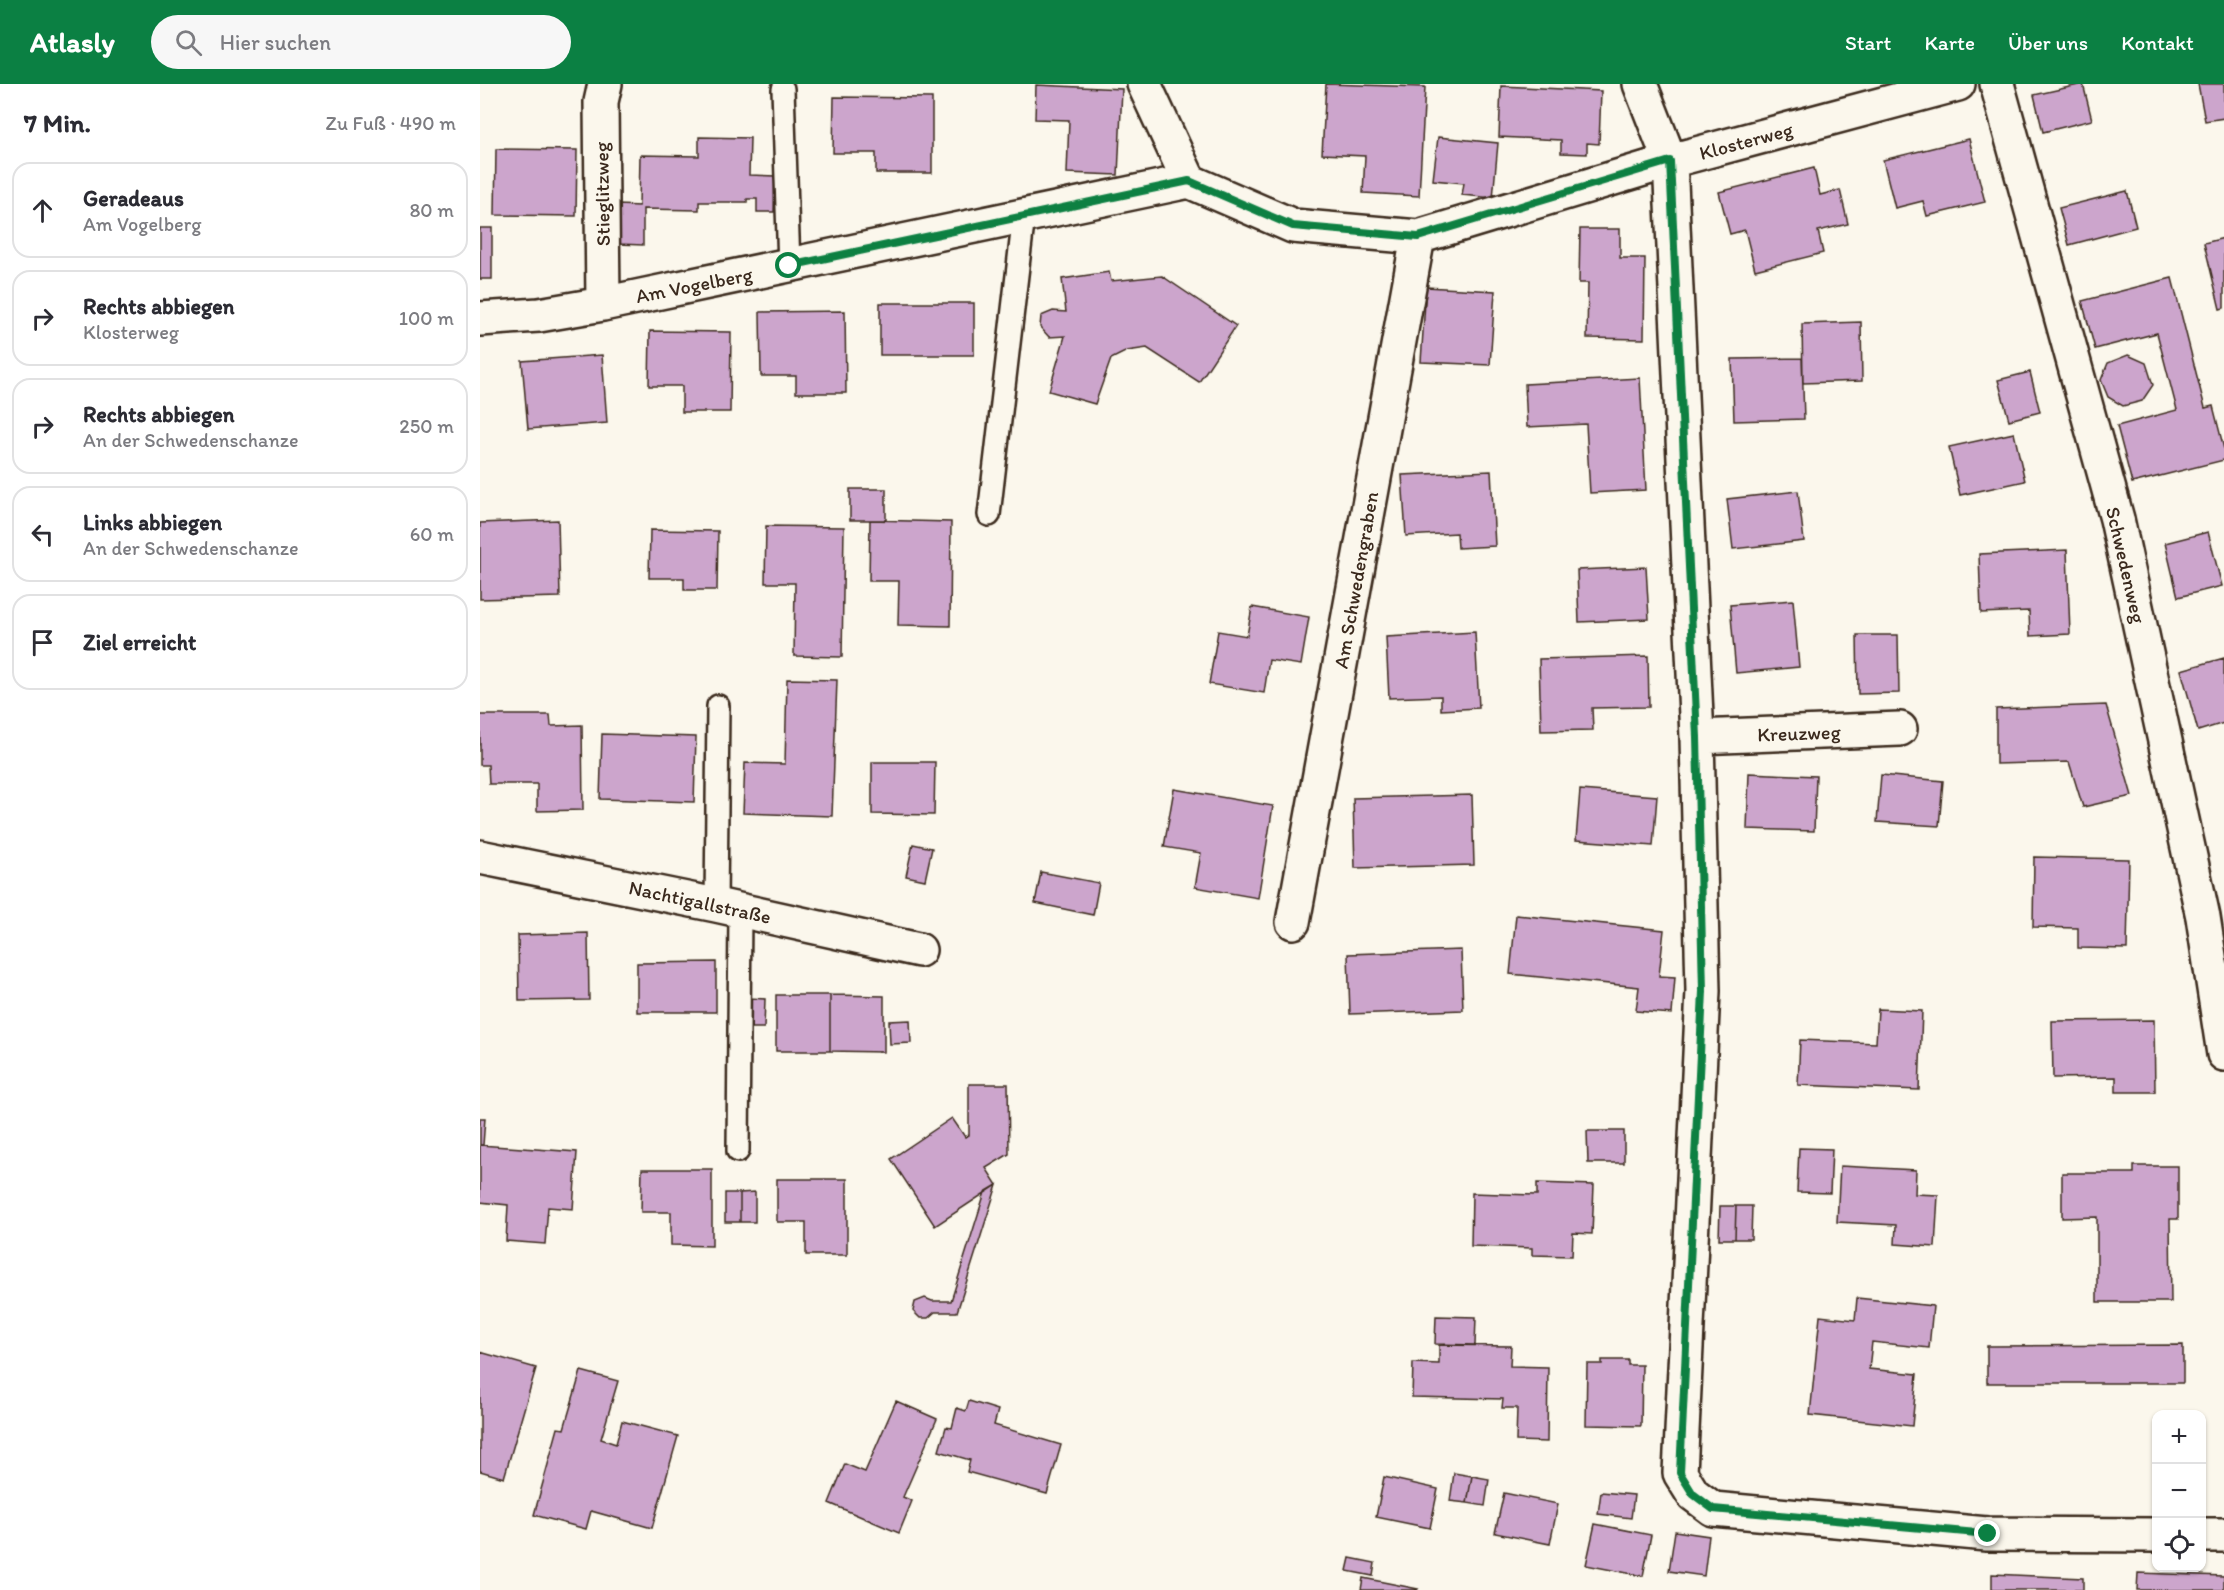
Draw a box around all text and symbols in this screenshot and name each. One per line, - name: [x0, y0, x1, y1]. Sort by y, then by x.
- search box: [151, 15, 571, 69]
- text: Atlasly: [30, 25, 115, 59]
- icon: search: [172, 26, 205, 59]
- text: Hier suchen: [220, 29, 331, 56]
- text: Start: [1845, 30, 1891, 55]
- text: Karte: [1924, 30, 1975, 55]
- text: Über uns: [2008, 30, 2088, 55]
- text: Kontakt: [2121, 30, 2194, 55]
- text: 7 Min.: [24, 107, 91, 139]
- text: Zu Fuß · 490 m: [326, 111, 456, 135]
- street label: Klosterweg: [1696, 117, 1796, 165]
- street label: Stieglitzweg: [589, 141, 615, 246]
- text: Geradeaus: [83, 185, 184, 212]
- icon: ahead: [26, 194, 59, 227]
- text: 80 m: [409, 198, 454, 222]
- text: Am Vogelberg: [83, 212, 201, 236]
- route start: [775, 252, 801, 278]
- street label: Am Vogelberg: [634, 262, 755, 308]
- text: Rechts abbiegen: [83, 293, 235, 320]
- icon: right: [26, 302, 59, 335]
- text: 100 m: [399, 306, 454, 330]
- text: Klosterweg: [83, 320, 179, 344]
- text: Rechts abbiegen: [83, 401, 235, 428]
- icon: right: [26, 410, 59, 443]
- text: 250 m: [399, 414, 454, 438]
- text: An der Schwedenschanze: [83, 428, 299, 452]
- street label: Am Schwedengraben: [1329, 490, 1383, 670]
- street label: Schwedenweg: [2101, 504, 2151, 626]
- text: Links abbiegen: [83, 509, 222, 536]
- icon: left: [26, 518, 59, 551]
- text: 60 m: [410, 522, 454, 546]
- text: An der Schwedenschanze: [83, 536, 299, 560]
- icon: arrive: [26, 626, 59, 659]
- text: Ziel erreicht: [83, 629, 196, 656]
- street label: Kreuzweg: [1757, 720, 1842, 746]
- street label: Nachtigallstraße: [627, 875, 773, 929]
- map controls: [2152, 1410, 2206, 1572]
- button: +: [2152, 1410, 2206, 1464]
- button: −: [2152, 1464, 2206, 1518]
- button: locate: [2152, 1518, 2206, 1572]
- route end: [1974, 1520, 2000, 1546]

